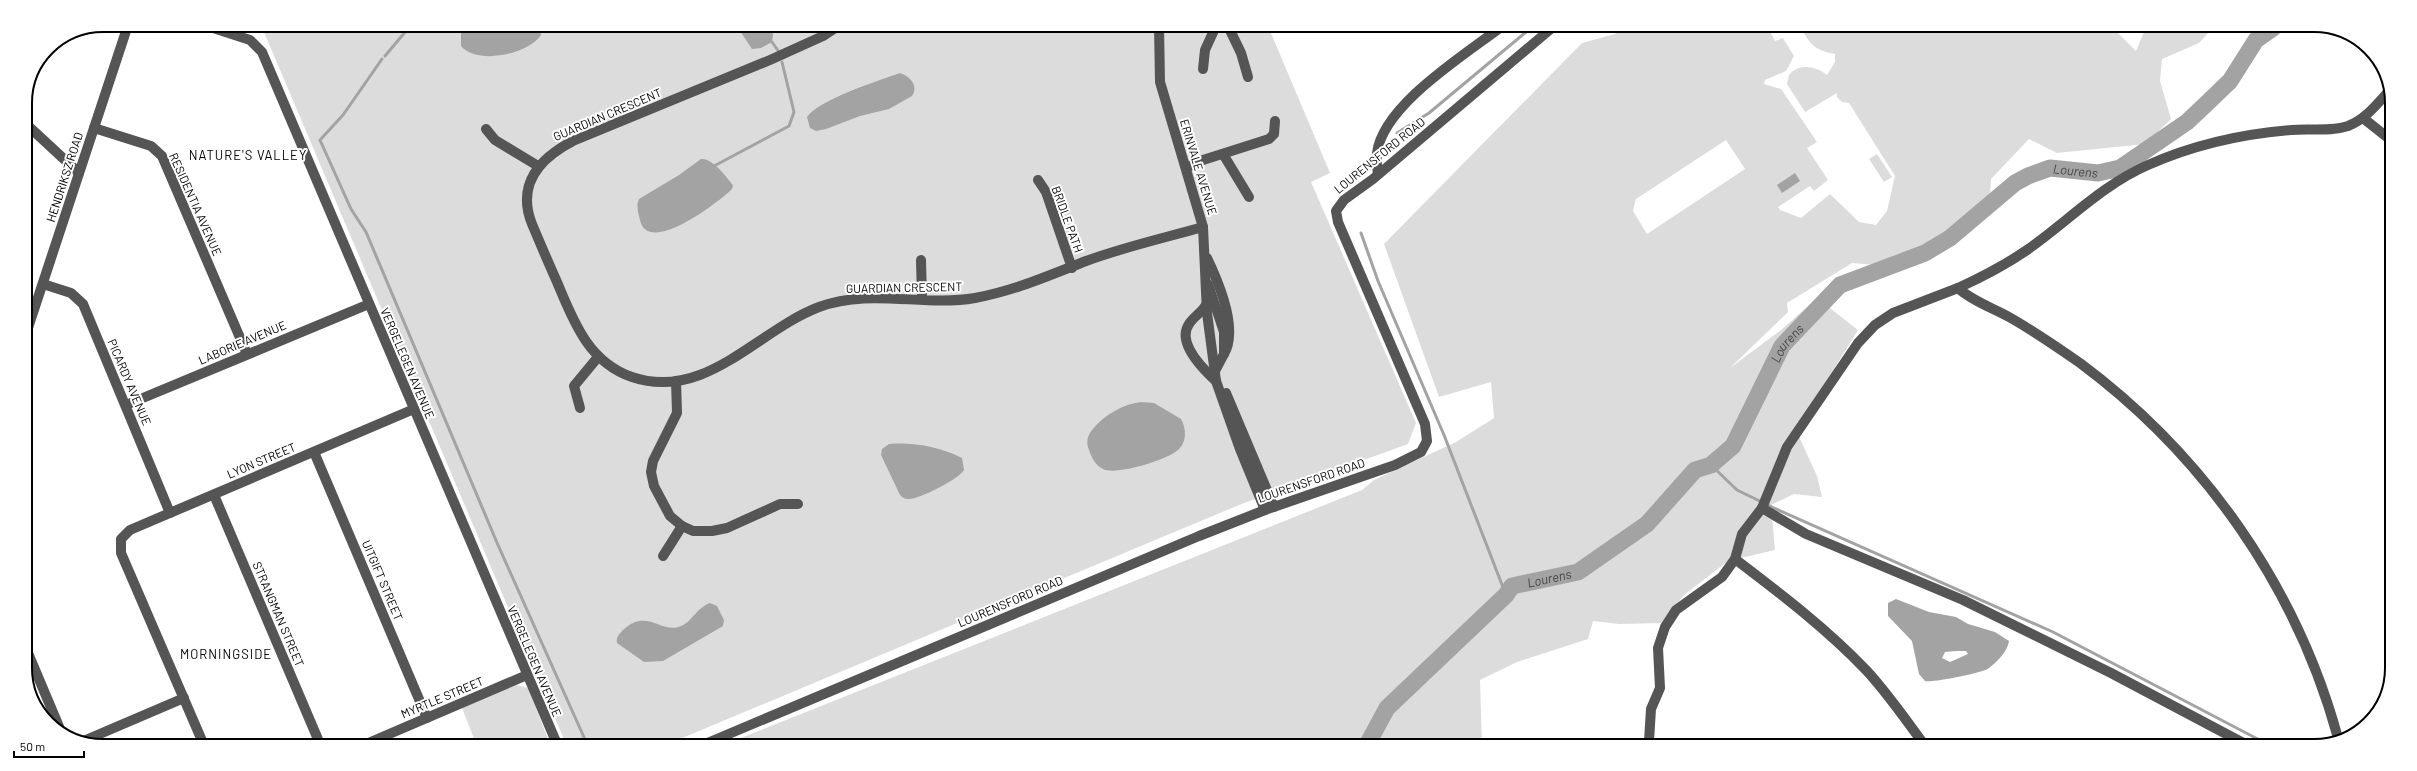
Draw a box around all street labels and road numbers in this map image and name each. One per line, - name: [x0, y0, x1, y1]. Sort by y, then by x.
- street label: GUARDIAN CRESCENT: [551, 85, 663, 143]
- street label: LOURENSFORD ROAD: [1331, 114, 1427, 196]
- street label: ERINVALE AVENUE: [1178, 117, 1220, 217]
- street label: HENDRIKSZ ROAD: [43, 130, 85, 224]
- street label: RESIDENTIA AVENUE: [167, 150, 225, 258]
- street label: BRIDLE PATH: [1049, 184, 1087, 254]
- street label: GUARDIAN CRESCENT: [846, 279, 962, 295]
- street label: VERGELEGEN AVENUE: [378, 305, 438, 421]
- street label: LABORIE AVENUE: [196, 317, 288, 367]
- street label: PICARDY AVENUE: [105, 337, 155, 427]
- street label: LYON STREET: [225, 439, 298, 481]
- street label: LOURENSFORD ROAD: [1255, 455, 1367, 505]
- street label: UITGIFT STREET: [360, 538, 406, 622]
- street label: STRANGMAN STREET: [251, 559, 308, 669]
- street label: LOURENSFORD ROAD: [955, 573, 1065, 629]
- street label: VERGELEGEN AVENUE: [505, 603, 565, 719]
- street label: MYRTLE STREET: [399, 673, 486, 721]

